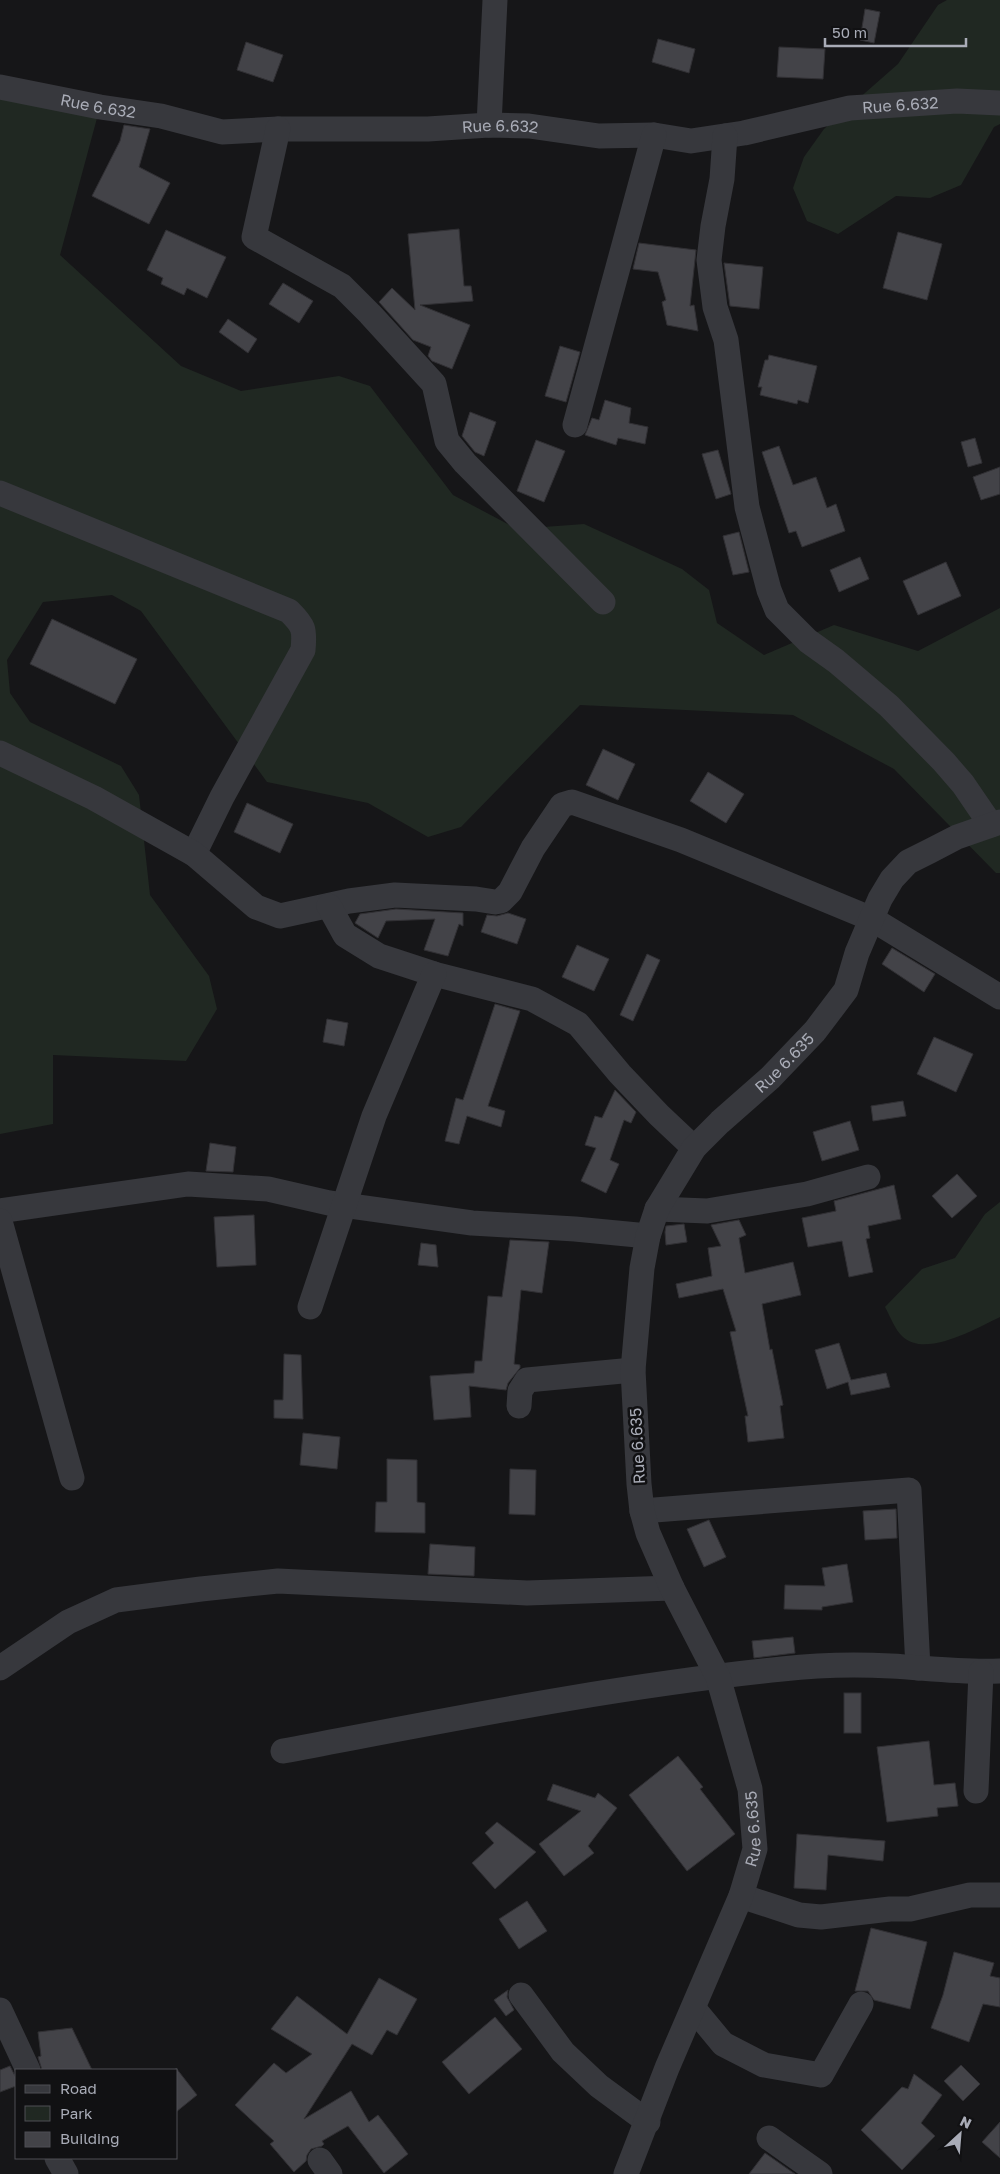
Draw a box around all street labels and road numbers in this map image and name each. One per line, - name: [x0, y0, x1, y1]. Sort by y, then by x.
- street label: Rue 6.632: [59, 89, 137, 122]
- street label: Rue 6.632: [861, 92, 939, 117]
- street label: Rue 6.632: [461, 115, 540, 137]
- street label: Rue 6.635: [750, 1028, 818, 1097]
- street label: Rue 6.635: [625, 1407, 649, 1485]
- street label: Rue 6.635: [740, 1790, 765, 1869]

